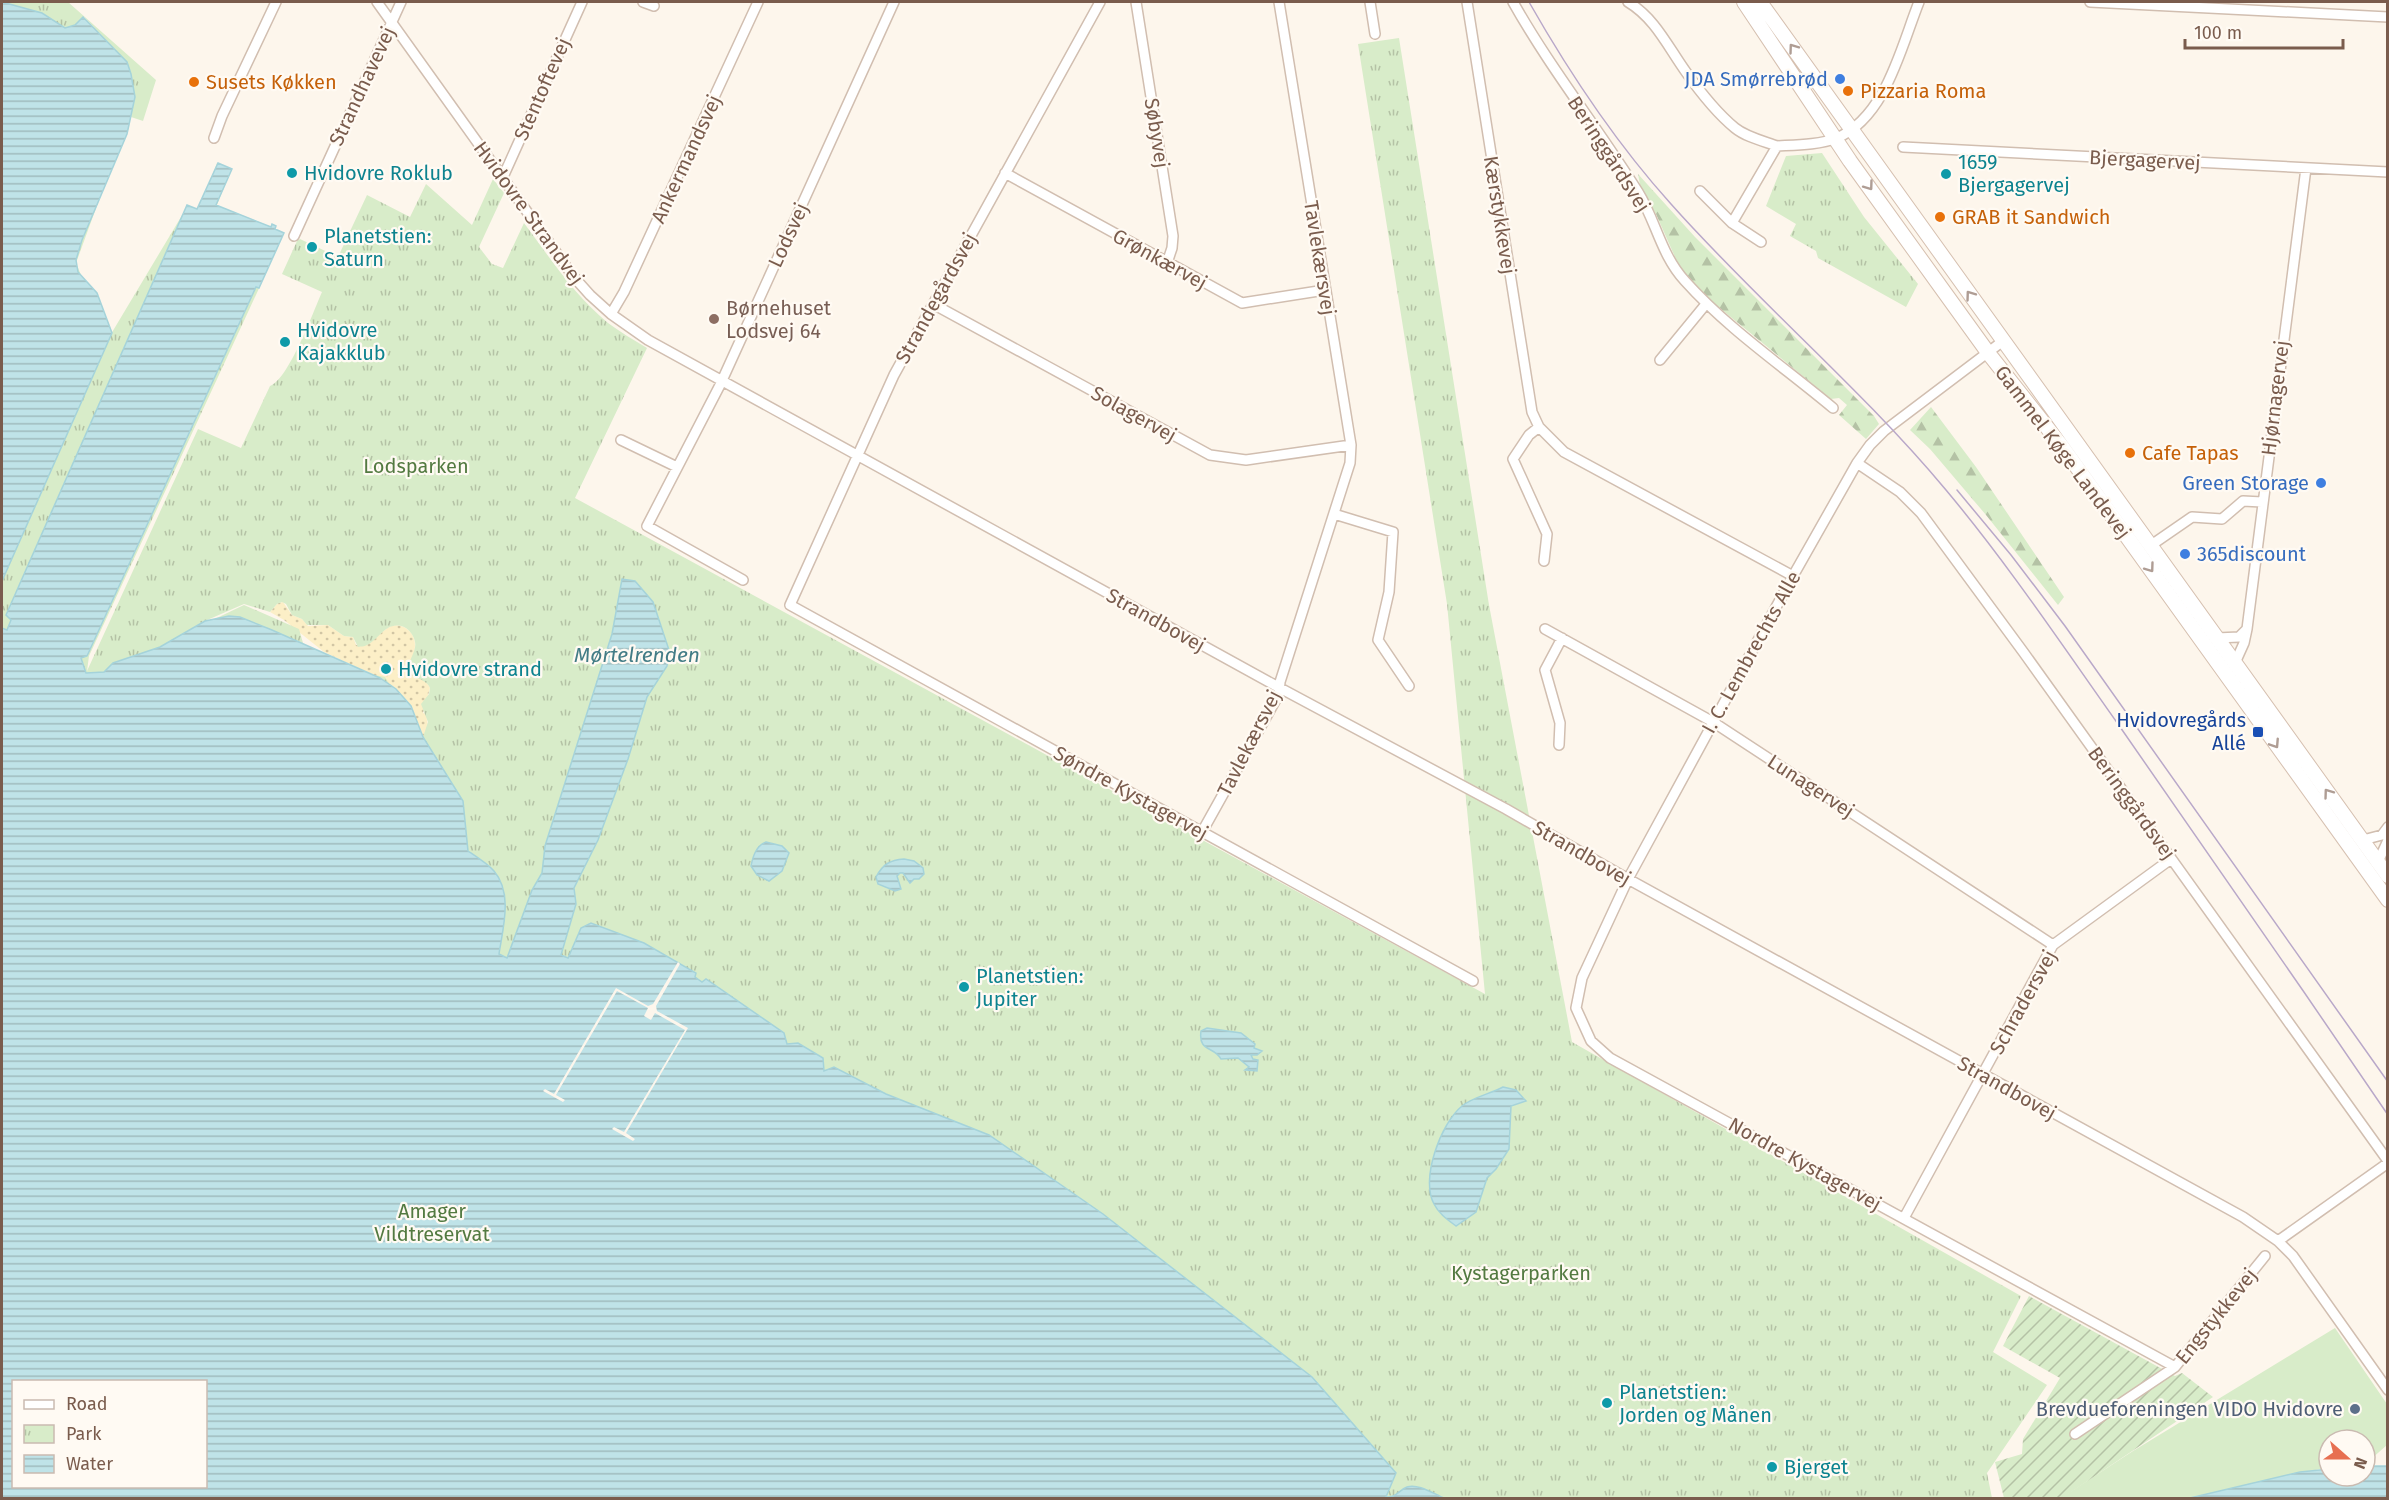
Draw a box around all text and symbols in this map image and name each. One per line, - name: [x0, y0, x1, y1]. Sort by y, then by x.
- scale bar: [2185, 12, 2342, 50]
- text: 100 m: [2194, 22, 2242, 44]
- street label: Strandhavevej: [324, 23, 400, 149]
- street label: Stentoftevej: [509, 34, 575, 144]
- one-way arrow: [1790, 44, 1801, 55]
- place label: JDA Smørrebrød: [1684, 67, 1828, 91]
- place label: Susets Køkken: [206, 70, 337, 94]
- marker: JDA Smørrebrød: [1833, 72, 1847, 86]
- marker: Susets Køkken: [187, 75, 201, 89]
- place label: Pizzaria Roma: [1860, 79, 1986, 103]
- marker: Pizzaria Roma: [1841, 84, 1855, 98]
- street label: Ankermandsvej: [646, 91, 726, 227]
- street label: Beringgårdsvej: [1563, 91, 1655, 217]
- street label: Søbyvej: [1140, 96, 1174, 170]
- street label: Hvidovre Strandvej: [469, 136, 589, 290]
- street label: Bjergagervej: [2089, 145, 2201, 175]
- place label: 1659 Bjergagervej: [1958, 150, 2070, 197]
- street label: Kærstykkevej: [1479, 154, 1521, 276]
- place label: Hvidovre Roklub: [304, 161, 453, 185]
- marker: Hvidovre Roklub: [285, 166, 299, 180]
- marker: 1659 Bjergagervej: [1939, 167, 1953, 181]
- one-way arrow: [1862, 180, 1873, 191]
- street label: Lodsvej: [763, 199, 813, 271]
- street label: Tavlekærsvej: [1299, 199, 1341, 317]
- place label: GRAB it Sandwich: [1952, 205, 2111, 229]
- marker: GRAB it Sandwich: [1933, 210, 1947, 224]
- street label: Grønkærvej: [1109, 223, 1211, 295]
- place label: Planetstien: Saturn: [324, 224, 432, 271]
- street label: Strandegårdsvej: [890, 228, 982, 368]
- marker: Planetstien: Saturn: [305, 240, 319, 254]
- one-way arrow: [1966, 290, 1977, 301]
- place label: Børnehuset Lodsvej 64: [726, 296, 832, 343]
- marker: Børnehuset Lodsvej 64: [707, 312, 721, 326]
- place label: Hvidovre Kajakklub: [297, 318, 386, 365]
- marker: Hvidovre Kajakklub: [278, 335, 292, 349]
- street label: Hjørnagervej: [2256, 339, 2294, 457]
- street label: Gammel Køge Landevej: [1990, 361, 2136, 543]
- street label: Solagervej: [1087, 381, 1181, 447]
- place label: Cafe Tapas: [2142, 441, 2239, 465]
- marker: Cafe Tapas: [2123, 446, 2137, 460]
- park label: Lodsparken: [363, 454, 469, 478]
- place label: Green Storage: [2182, 471, 2309, 495]
- marker: Green Storage: [2314, 476, 2328, 490]
- place label: 365discount: [2197, 542, 2307, 566]
- marker: 365discount: [2178, 547, 2192, 561]
- one-way arrow: [2143, 562, 2154, 573]
- street label: I. C. Lembrechts Alle: [1696, 567, 1806, 737]
- street label: Strandbovej: [1102, 583, 1210, 657]
- water label: Mørtelrenden: [574, 642, 700, 668]
- place label: Hvidovre strand: [398, 657, 542, 681]
- marker: Hvidovre strand: [379, 662, 393, 676]
- street label: Tavlekærsvej: [1212, 686, 1286, 800]
- place label: Hvidovregårds Allé: [2116, 708, 2246, 755]
- marker: Hvidovregårds Allé: [2251, 725, 2265, 739]
- one-way arrow: [2268, 737, 2279, 748]
- street label: Søndre Kystagervej: [1050, 741, 1212, 845]
- street label: Beringgårdsvej: [2083, 742, 2181, 864]
- street label: Lunagervej: [1763, 749, 1859, 823]
- one-way arrow: [2324, 789, 2335, 800]
- street label: Strandbovej: [1529, 815, 1635, 891]
- street label: Schradersvej: [1984, 946, 2062, 1058]
- place label: Planetstien: Jupiter: [976, 964, 1084, 1011]
- marker: Planetstien: Jupiter: [957, 980, 971, 994]
- street label: Strandbovej: [1953, 1051, 2061, 1125]
- street label: Nordre Kystagervej: [1724, 1112, 1886, 1216]
- park label: Amager Vildtreservat: [374, 1199, 490, 1246]
- park label: Kystagerparken: [1451, 1261, 1591, 1285]
- street label: Engstykkevej: [2170, 1263, 2262, 1369]
- legend: [12, 1380, 207, 1488]
- place label: Planetstien: Jorden og Månen: [1619, 1380, 1772, 1427]
- text: Road: [66, 1393, 108, 1415]
- marker: Planetstien: Jorden og Månen: [1600, 1396, 1614, 1410]
- place label: Brevdueforeningen VIDO Hvidovre: [2036, 1397, 2343, 1421]
- marker: Brevdueforeningen VIDO Hvidovre: [2348, 1402, 2362, 1416]
- text: Park: [66, 1423, 102, 1445]
- north arrow: [2317, 1428, 2377, 1488]
- text: Water: [66, 1453, 113, 1475]
- place label: Bjerget: [1784, 1455, 1849, 1479]
- text: N: [2350, 1455, 2371, 1472]
- marker: Bjerget: [1765, 1460, 1779, 1474]

